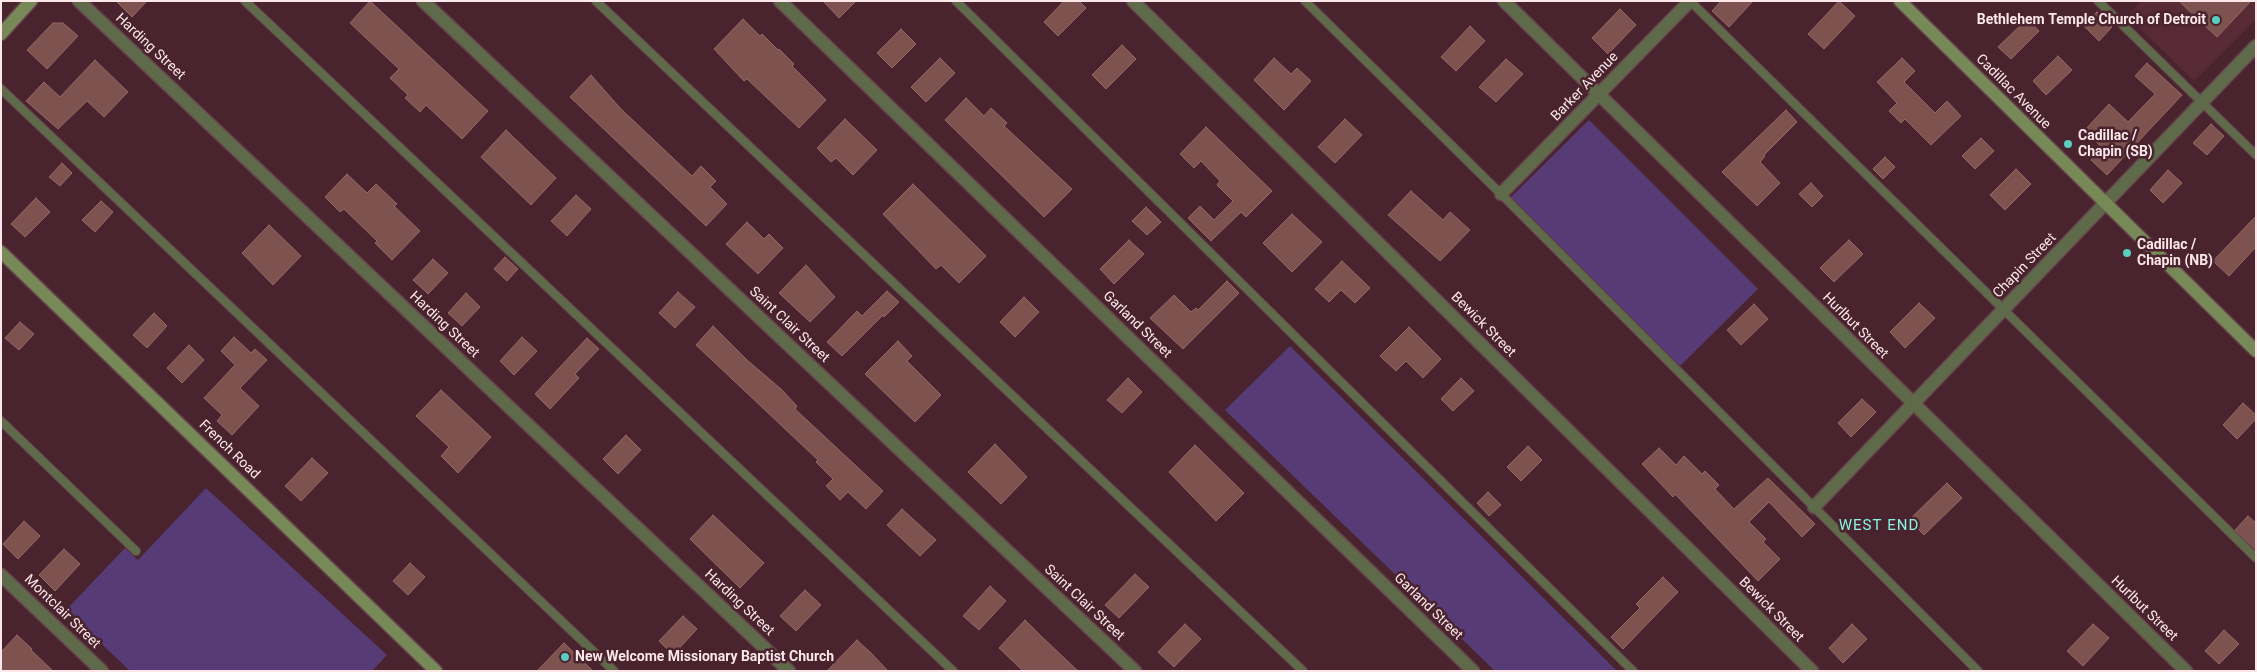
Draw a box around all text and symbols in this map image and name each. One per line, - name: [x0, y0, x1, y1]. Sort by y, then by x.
- street label: Harding Street: [112, 10, 188, 84]
- place label: Bethlehem Temple Church of Detroit: [1977, 12, 2206, 28]
- marker: Bethlehem Temple Church of Detroit: [2210, 14, 2222, 26]
- street label: Barker Avenue: [1548, 49, 1622, 125]
- street label: Cadillac Avenue: [1972, 51, 2054, 133]
- place label: Cadillac / Chapin (SB): [2078, 128, 2153, 160]
- marker: Cadillac / Chapin (SB): [2062, 138, 2074, 150]
- street label: Chapin Street: [1990, 230, 2060, 302]
- place label: Cadillac / Chapin (NB): [2137, 237, 2213, 270]
- marker: Cadillac / Chapin (NB): [2121, 247, 2133, 259]
- street label: Saint Clair Street: [745, 283, 833, 367]
- street label: Harding Street: [406, 288, 482, 362]
- street label: Garland Street: [1099, 288, 1175, 362]
- street label: Bewick Street: [1447, 289, 1519, 361]
- street label: Hurlbut Street: [1819, 290, 1891, 362]
- street label: French Road: [195, 417, 263, 483]
- district label: WEST END: [1838, 517, 1920, 535]
- street label: Saint Clair Street: [1040, 561, 1128, 645]
- street label: Harding Street: [701, 566, 777, 640]
- street label: Garland Street: [1390, 570, 1466, 644]
- street label: Montclair Street: [20, 571, 104, 653]
- street label: Hurlbut Street: [2107, 573, 2181, 645]
- street label: Bewick Street: [1735, 574, 1807, 646]
- place label: New Welcome Missionary Baptist Church: [575, 649, 834, 665]
- marker: New Welcome Missionary Baptist Church: [559, 651, 571, 663]

